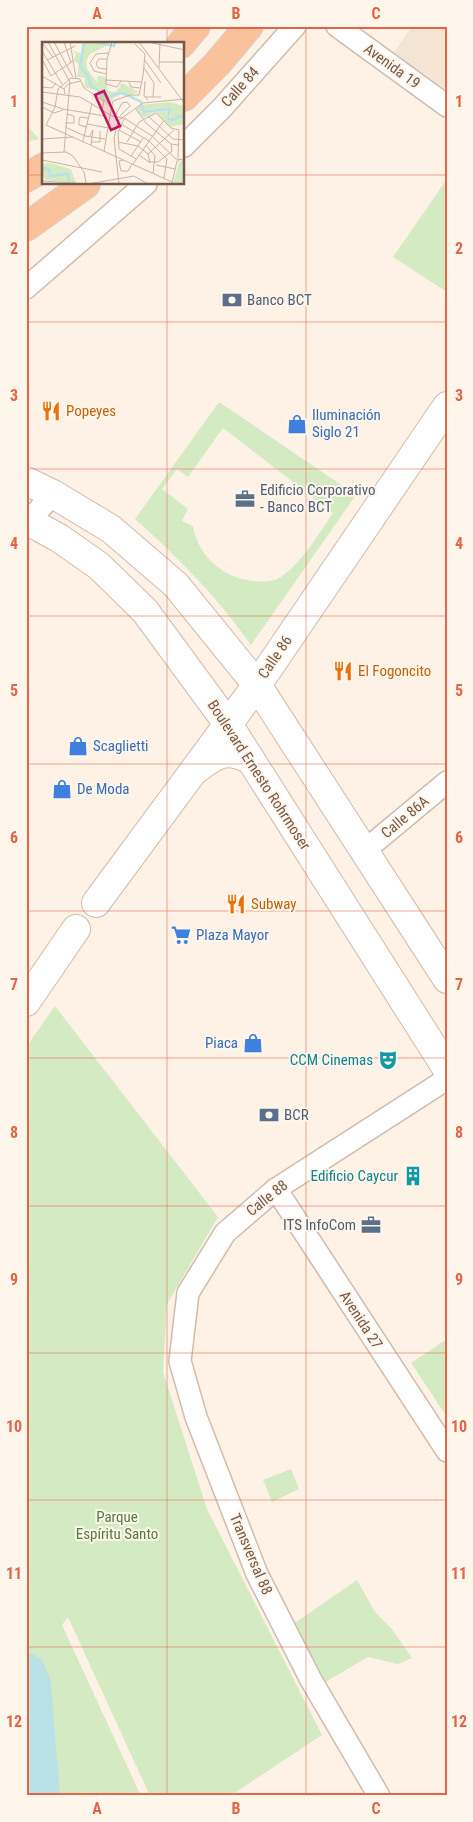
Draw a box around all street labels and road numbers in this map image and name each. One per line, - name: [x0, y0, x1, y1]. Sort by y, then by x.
- street label: Avenida 19: [360, 40, 424, 92]
- street label: Calle 84: [217, 63, 263, 111]
- street label: Calle 86: [254, 632, 296, 682]
- street label: Boulevard Ernesto Rohrmoser: [204, 697, 314, 854]
- street label: Calle 86A: [378, 792, 433, 842]
- street label: Calle 88: [243, 1176, 291, 1220]
- street label: Avenida 27: [336, 1288, 386, 1352]
- street label: Transversal 88: [226, 1511, 276, 1597]

